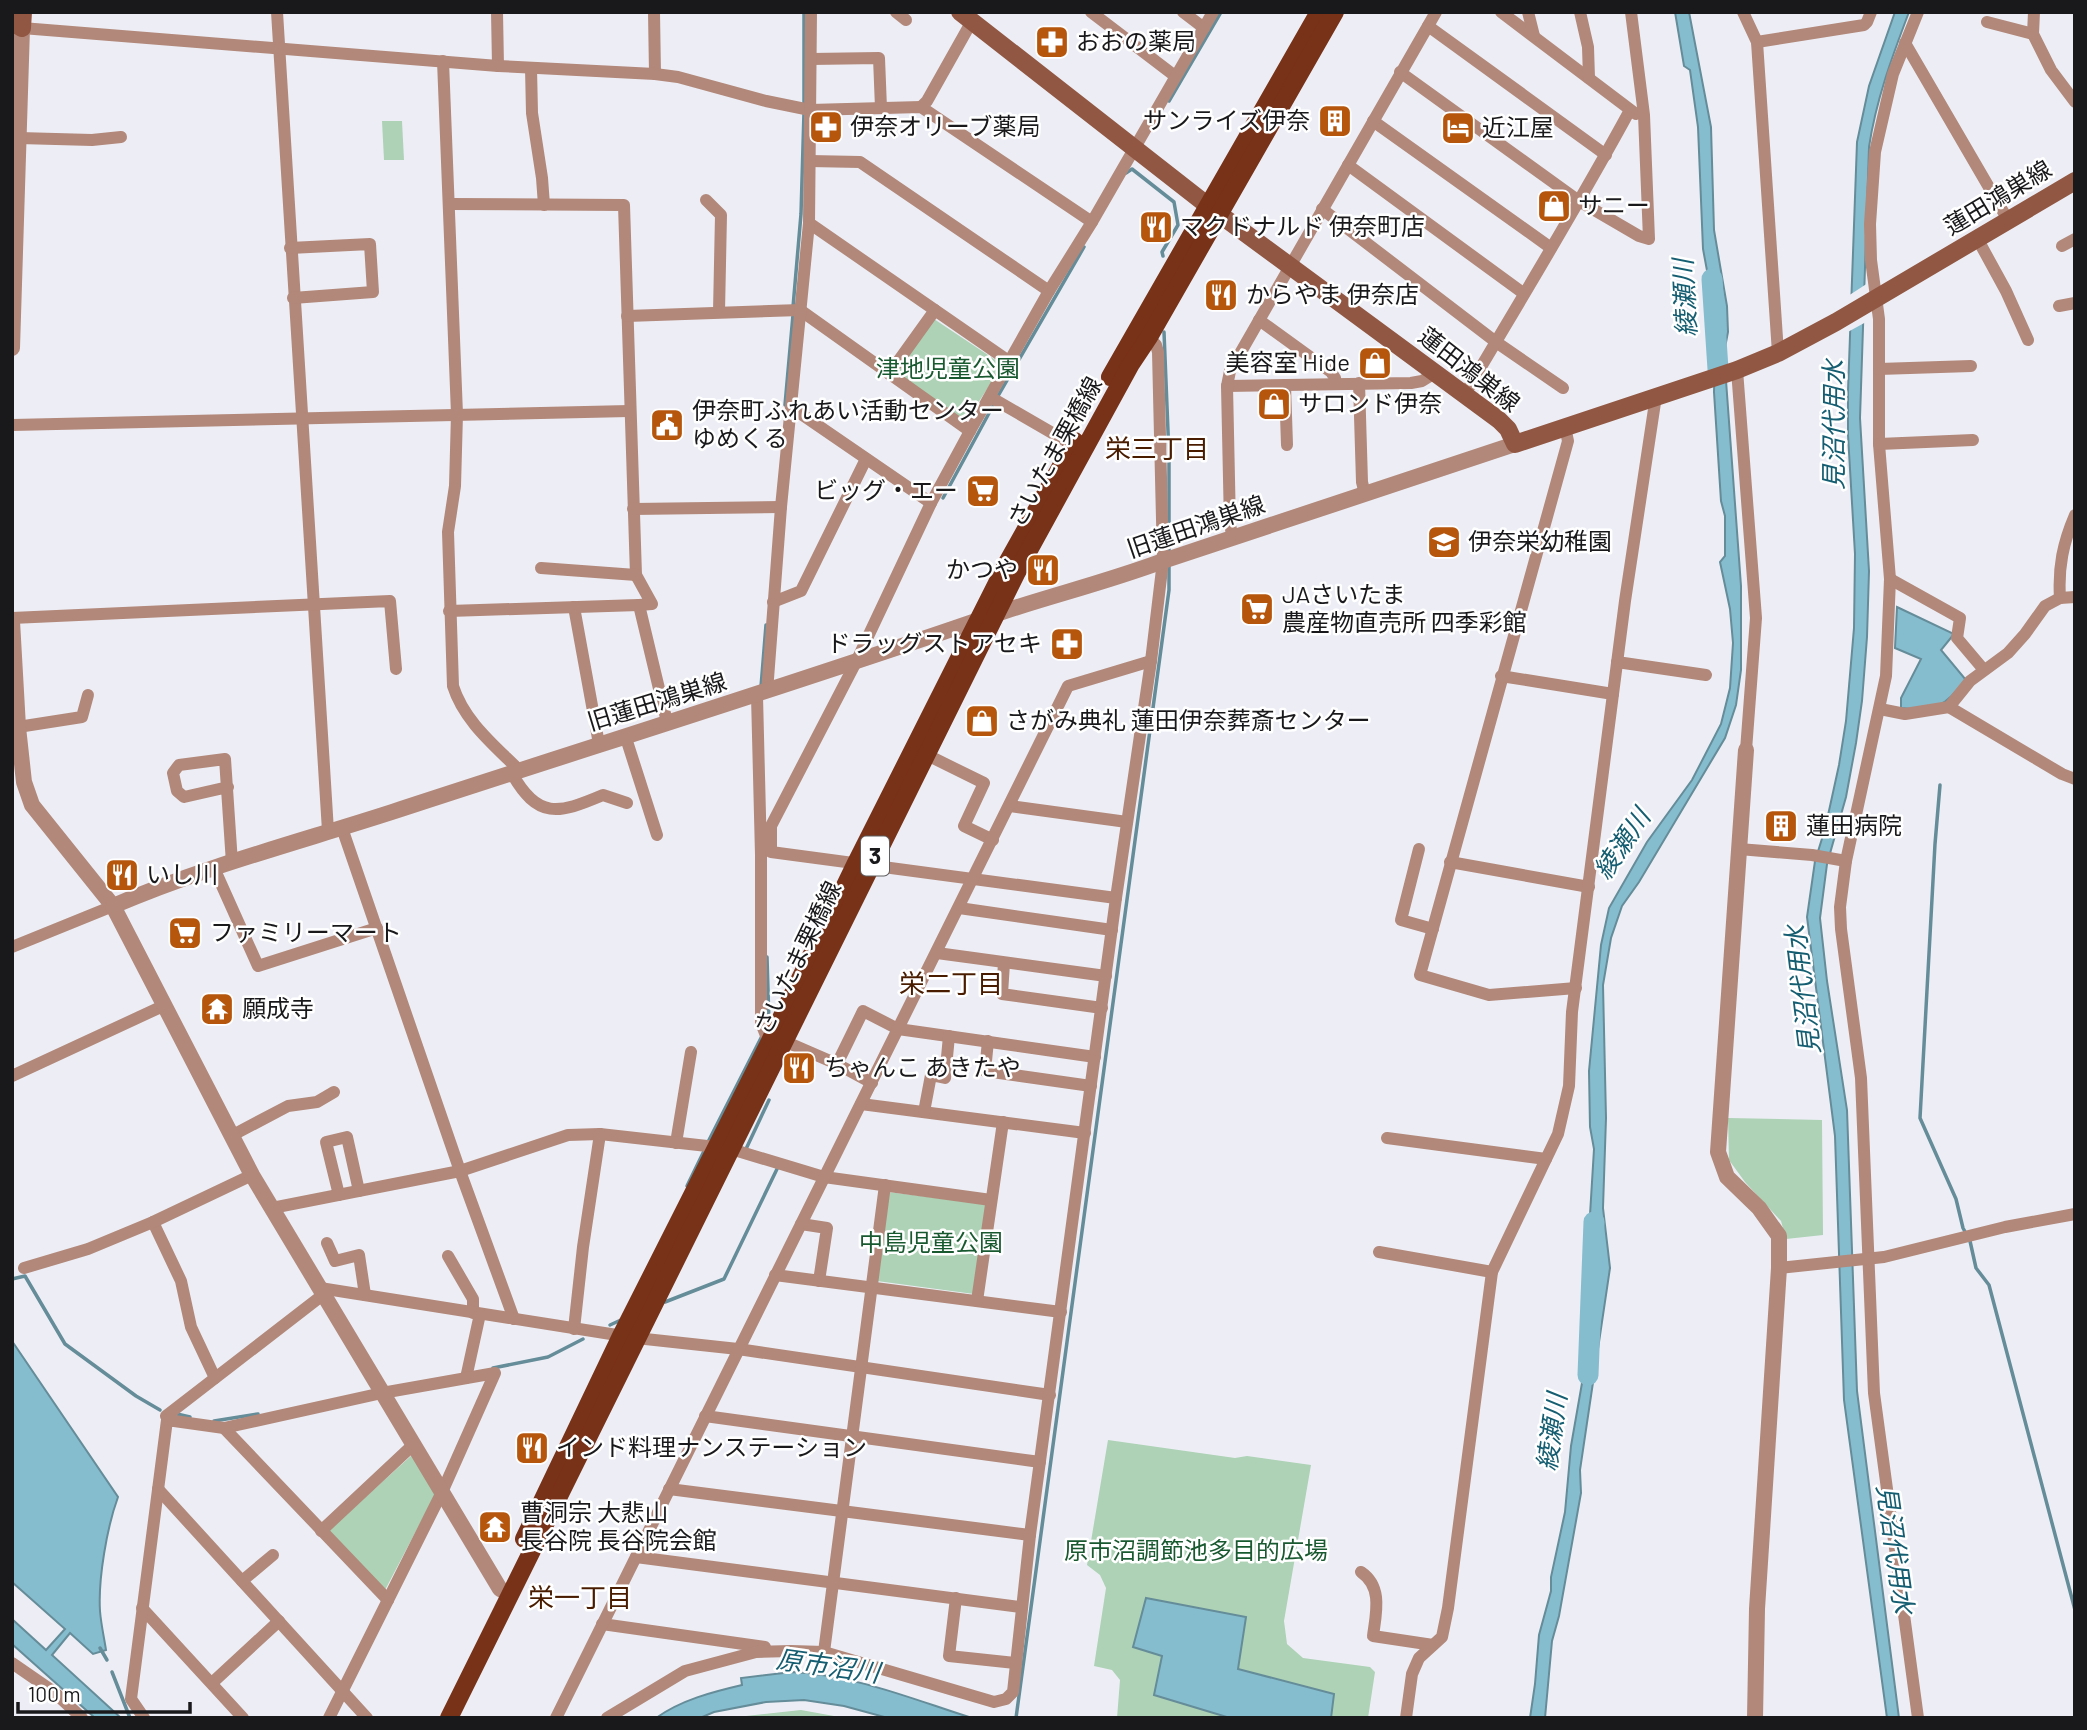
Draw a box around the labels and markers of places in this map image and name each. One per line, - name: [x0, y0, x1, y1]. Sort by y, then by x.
- pharmacy icon: おおの薬局: [1033, 23, 1071, 61]
- place label: おおの薬局: [1076, 26, 1196, 55]
- building icon: サンライズ伊奈: [1316, 102, 1354, 140]
- place label: サンライズ伊奈: [1143, 105, 1310, 134]
- pharmacy icon: 伊奈オリーブ薬局: [807, 108, 845, 146]
- hotel icon: 近江屋: [1439, 109, 1477, 147]
- place label: 伊奈オリーブ薬局: [850, 111, 1041, 140]
- place label: 近江屋: [1482, 112, 1554, 141]
- shop icon: サニー: [1535, 187, 1573, 225]
- place label: サニー: [1578, 190, 1650, 219]
- restaurant icon: マクドナルド 伊奈町店: [1137, 208, 1175, 246]
- place label: マクドナルド 伊奈町店: [1180, 211, 1425, 240]
- restaurant icon: からやま 伊奈店: [1202, 276, 1240, 314]
- place label: からやま 伊奈店: [1246, 279, 1419, 308]
- shop icon: 美容室 Hide: [1356, 344, 1394, 382]
- place label: 美容室 Hide: [1225, 347, 1350, 376]
- shop icon: サロンド伊奈: [1255, 385, 1293, 423]
- place label: サロンド伊奈: [1298, 388, 1442, 417]
- place label: 伊奈町ふれあい活動センター ゆめくる: [692, 395, 1004, 452]
- public building icon: 伊奈町ふれあい活動センター ゆめくる: [648, 406, 686, 444]
- supermarket icon: ビッグ・エー: [964, 472, 1002, 510]
- place label: ビッグ・エー: [814, 475, 958, 504]
- school or university icon: 伊奈栄幼稚園: [1425, 523, 1463, 561]
- place label: 伊奈栄幼稚園: [1468, 526, 1612, 555]
- restaurant icon: かつや: [1024, 551, 1062, 589]
- place label: かつや: [946, 554, 1018, 583]
- place label: JAさいたま 農産物直売所 四季彩館: [1282, 579, 1527, 636]
- supermarket icon: JAさいたま 農産物直売所 四季彩館: [1238, 590, 1276, 628]
- pharmacy icon: ドラッグストアセキ: [1048, 625, 1086, 663]
- place label: ドラッグストアセキ: [826, 628, 1042, 657]
- shop icon: さがみ典礼 蓮田伊奈葬斎センター: [963, 702, 1001, 740]
- place label: さがみ典礼 蓮田伊奈葬斎センター: [1006, 705, 1371, 734]
- building icon: 蓮田病院: [1762, 807, 1800, 845]
- place label: 蓮田病院: [1806, 810, 1902, 839]
- restaurant icon: いし川: [103, 856, 141, 894]
- place label: いし川: [146, 859, 218, 888]
- supermarket icon: ファミリーマート: [166, 914, 204, 952]
- place label: ファミリーマート: [210, 917, 402, 946]
- temple icon: 願成寺: [198, 990, 236, 1028]
- place label: 願成寺: [242, 993, 314, 1022]
- restaurant icon: ちゃんこ あきたや: [780, 1049, 818, 1087]
- place label: ちゃんこ あきたや: [824, 1052, 1021, 1081]
- restaurant icon: インド料理ナンステーション: [513, 1429, 551, 1467]
- place label: インド料理ナンステーション: [556, 1432, 867, 1461]
- place label: 曹洞宗 大悲山 長谷院 長谷院会館: [520, 1497, 717, 1554]
- temple icon: 曹洞宗 大悲山 長谷院 長谷院会館: [476, 1508, 514, 1546]

